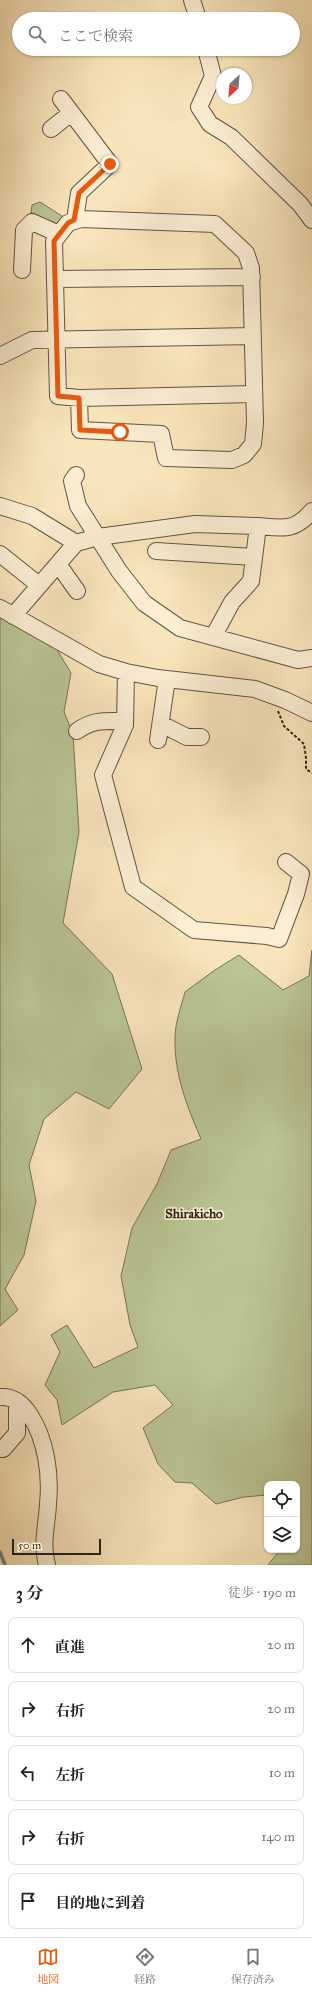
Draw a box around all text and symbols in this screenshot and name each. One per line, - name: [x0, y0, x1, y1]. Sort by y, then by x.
- search box: [12, 12, 300, 56]
- icon: search: [26, 23, 48, 45]
- text: ここで検索: [58, 27, 133, 45]
- north arrow: [216, 68, 252, 104]
- route end: [101, 155, 119, 173]
- route start: [111, 423, 129, 441]
- district label: Shirakicho: [165, 1206, 223, 1222]
- map controls: [264, 1481, 300, 1553]
- button: locate: [264, 1481, 300, 1517]
- button: layers: [264, 1517, 300, 1553]
- scale bar: [12, 1537, 101, 1556]
- text: 50 m: [18, 1539, 41, 1552]
- text: 3 分: [16, 1583, 43, 1604]
- text: 徒歩 · 190 m: [228, 1585, 296, 1601]
- icon: ahead: [17, 1634, 39, 1656]
- text: 20 m: [267, 1637, 295, 1653]
- text: 直進: [55, 1638, 85, 1656]
- icon: right: [17, 1698, 39, 1720]
- text: 20 m: [267, 1701, 295, 1717]
- text: 右折: [55, 1702, 85, 1720]
- icon: left: [17, 1762, 39, 1784]
- text: 10 m: [269, 1765, 295, 1781]
- text: 左折: [55, 1766, 85, 1784]
- icon: right: [17, 1826, 39, 1848]
- text: 140 m: [261, 1829, 295, 1845]
- text: 右折: [55, 1830, 85, 1848]
- icon: arrive: [17, 1890, 39, 1912]
- text: 目的地に到着: [55, 1894, 145, 1912]
- tab: 地図: [37, 1946, 59, 1986]
- tab: 経路: [134, 1946, 156, 1986]
- tab: 保存済み: [231, 1946, 275, 1986]

